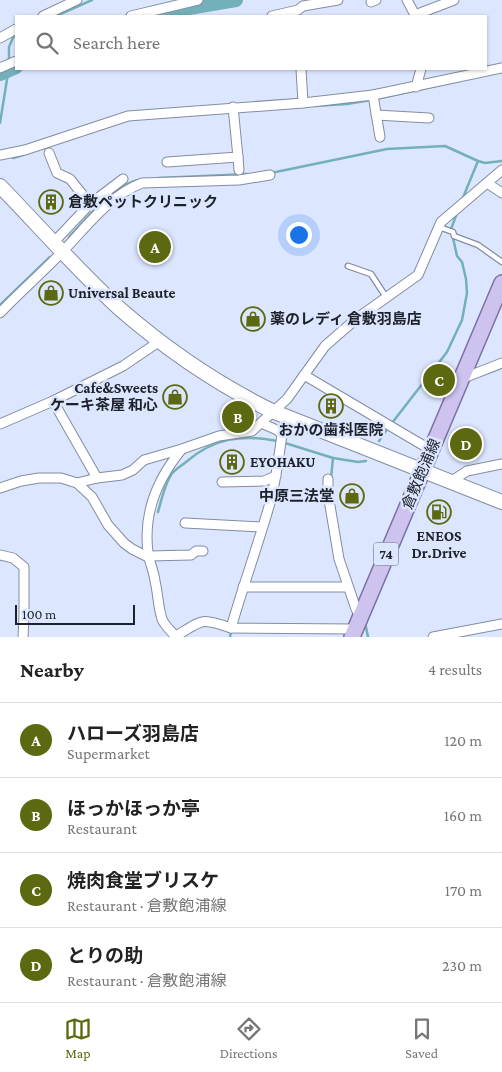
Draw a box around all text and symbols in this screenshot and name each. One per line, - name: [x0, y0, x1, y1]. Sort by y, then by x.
- search box: [15, 15, 487, 70]
- icon: search: [33, 29, 61, 57]
- text: Search here: [73, 32, 160, 53]
- building icon: 倉敷ペットクリニック: [38, 189, 64, 215]
- place label: 倉敷ペットクリニック: [68, 193, 218, 210]
- your location: [286, 222, 312, 248]
- pin: A: [139, 228, 171, 266]
- shop icon: Universal Beaute: [38, 280, 64, 306]
- place label: Universal Beaute: [68, 285, 176, 301]
- shop icon: 薬のレディ 倉敷羽島店: [240, 306, 266, 332]
- place label: 薬のレディ 倉敷羽島店: [270, 310, 422, 327]
- pin: C: [423, 361, 455, 399]
- place label: Cafe&Sweets ケーキ茶屋 和心: [50, 380, 158, 413]
- shop icon: Cafe&Sweets ケーキ茶屋 和心: [162, 384, 188, 410]
- building icon: おかの歯科医院: [318, 393, 344, 419]
- pin: B: [222, 398, 254, 436]
- place label: おかの歯科医院: [278, 422, 384, 438]
- pin: D: [450, 425, 482, 463]
- street label: 倉敷飽浦線: [398, 436, 443, 512]
- building icon: EYOHAKU: [219, 449, 245, 475]
- place label: EYOHAKU: [250, 454, 315, 470]
- shop icon: 中原三法堂: [339, 483, 365, 509]
- place label: 中原三法堂: [259, 488, 334, 504]
- fuel station icon: ENEOS Dr.Drive: [426, 499, 452, 525]
- place label: ENEOS Dr.Drive: [412, 528, 467, 561]
- road number: 74: [374, 542, 398, 566]
- scale bar: [15, 602, 135, 625]
- text: 100 m: [22, 606, 56, 622]
- text: Nearby: [20, 658, 84, 682]
- text: 4 results: [428, 661, 482, 678]
- text: ハローズ羽島店: [67, 723, 199, 744]
- text: A: [31, 732, 41, 749]
- text: 120 m: [444, 732, 482, 749]
- text: Supermarket: [67, 745, 150, 762]
- text: ほっかほっか亭: [67, 798, 200, 819]
- text: B: [31, 807, 41, 824]
- text: 160 m: [444, 807, 482, 824]
- text: Restaurant: [67, 820, 137, 837]
- text: 焼肉食堂ブリスケ: [67, 870, 219, 891]
- text: C: [31, 882, 41, 899]
- text: 170 m: [445, 882, 482, 899]
- text: Restaurant · 倉敷飽浦線: [67, 897, 227, 914]
- text: とりの助: [67, 945, 143, 966]
- text: D: [30, 957, 42, 974]
- text: 230 m: [442, 957, 482, 974]
- text: Restaurant · 倉敷飽浦線: [67, 972, 227, 989]
- tab: Map: [64, 1015, 92, 1061]
- tab: Directions: [220, 1015, 278, 1061]
- tab: Saved: [405, 1015, 438, 1061]

